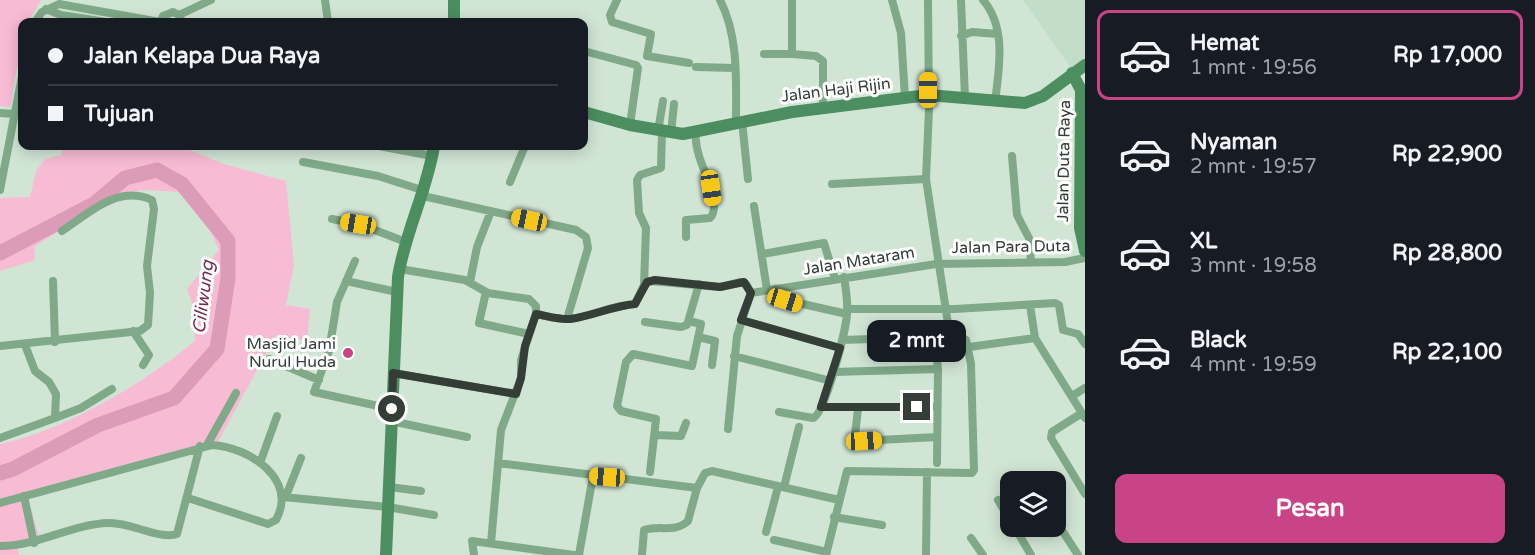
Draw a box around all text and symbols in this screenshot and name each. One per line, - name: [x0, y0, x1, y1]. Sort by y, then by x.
- icon: car: [1118, 28, 1172, 82]
- text: Hemat: [1190, 30, 1259, 56]
- text: Rp 17,000: [1393, 42, 1502, 68]
- text: Jalan Kelapa Dua Raya: [84, 43, 320, 69]
- text: 1 mnt · 19:56: [1190, 56, 1317, 80]
- car: [919, 72, 937, 108]
- street label: Jalan Haji Rijin: [780, 73, 892, 107]
- street label: Jalan Duta Raya: [1053, 100, 1075, 222]
- text: Tujuan: [84, 101, 154, 127]
- icon: car: [1118, 127, 1172, 181]
- text: Nyaman: [1190, 129, 1277, 155]
- text: Rp 22,900: [1392, 141, 1502, 167]
- text: 2 mnt · 19:57: [1190, 155, 1317, 179]
- car: [700, 169, 722, 207]
- car: [510, 207, 548, 233]
- car: [339, 212, 377, 236]
- icon: car: [1118, 226, 1172, 280]
- text: XL: [1190, 228, 1217, 254]
- street label: Jalan Para Duta: [951, 236, 1071, 258]
- text: Rp 28,800: [1392, 240, 1502, 266]
- street label: Jalan Mataram: [802, 242, 916, 280]
- text: 3 mnt · 19:58: [1190, 254, 1317, 278]
- water label: Ciliwung: [188, 258, 219, 335]
- car: [765, 286, 805, 314]
- callout: 2 mnt: [868, 320, 966, 362]
- icon: car: [1118, 325, 1172, 379]
- text: Black: [1190, 327, 1247, 353]
- text: 2 mnt: [889, 329, 944, 353]
- place label: Masjid Jami Nurul Huda: [246, 334, 336, 372]
- text: Rp 22,100: [1392, 339, 1502, 365]
- marker: Masjid Jami Nurul Huda: [341, 346, 355, 360]
- text: 4 mnt · 19:59: [1190, 353, 1317, 377]
- route end: [903, 393, 930, 420]
- route start: [378, 395, 405, 422]
- car: [846, 431, 882, 451]
- car: [588, 467, 626, 487]
- map controls: [1000, 471, 1066, 537]
- button: layers: [1000, 471, 1066, 537]
- button: Pesan: [1115, 474, 1505, 543]

